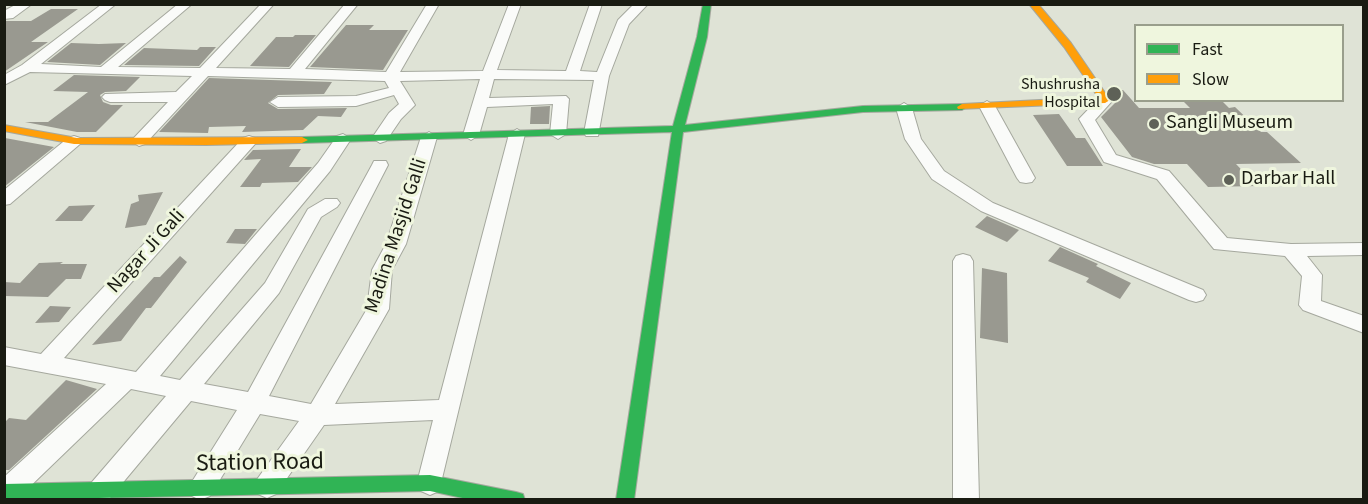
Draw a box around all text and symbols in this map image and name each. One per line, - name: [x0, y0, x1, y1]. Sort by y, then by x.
- legend: [1134, 24, 1344, 102]
- text: Fast: [1192, 37, 1223, 62]
- text: Slow: [1192, 67, 1229, 92]
- place label: Shushrusha Hospital: [1021, 75, 1100, 113]
- marker: Shushrusha Hospital: [1105, 85, 1123, 103]
- place label: Sangli Museum: [1166, 112, 1293, 136]
- marker: Sangli Museum: [1147, 117, 1161, 131]
- street label: Madina Masjid Galli: [361, 156, 433, 316]
- place label: Darbar Hall: [1241, 168, 1335, 192]
- marker: Darbar Hall: [1222, 173, 1236, 187]
- street label: Nagar Ji Gali: [103, 205, 191, 299]
- street label: Station Road: [196, 448, 324, 480]

